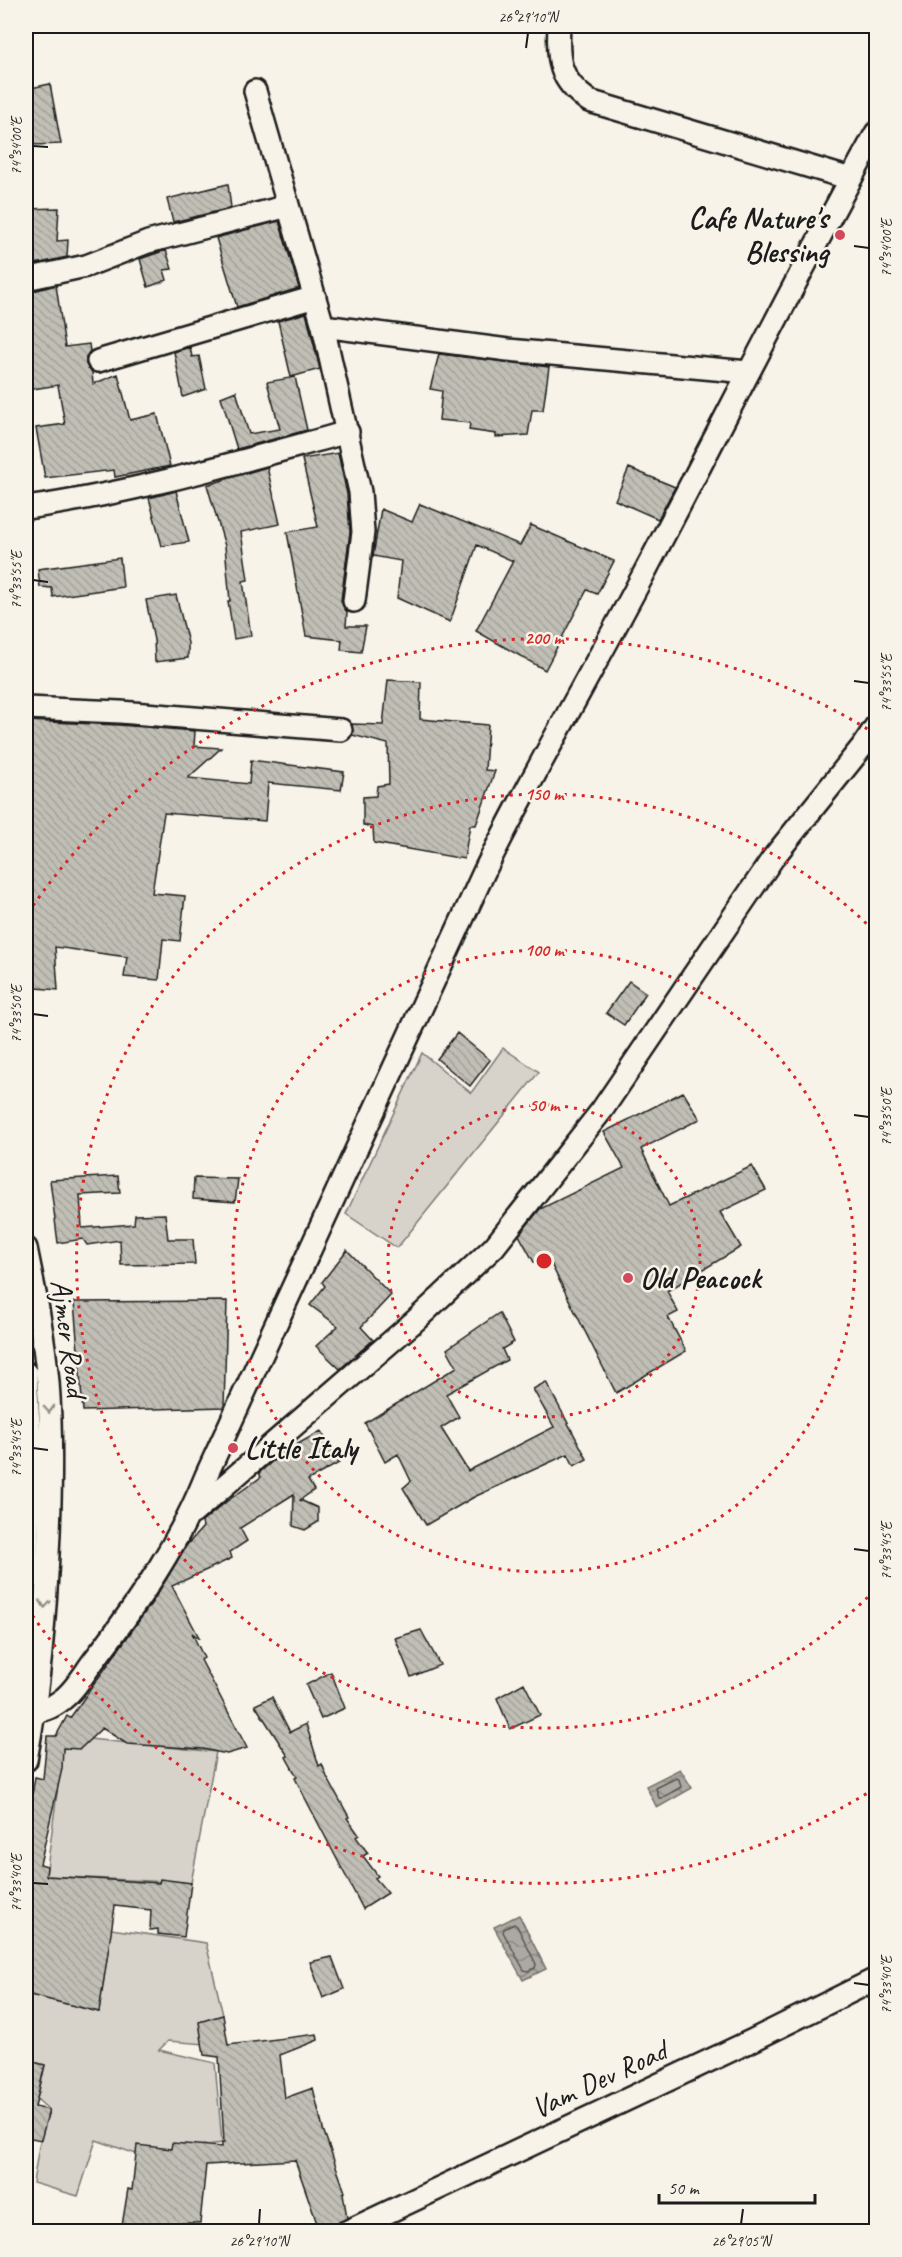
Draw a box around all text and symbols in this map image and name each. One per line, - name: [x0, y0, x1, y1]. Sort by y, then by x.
- text: 26°29'10"N: [498, 8, 561, 27]
- text: 74°34'00"E: [7, 115, 26, 175]
- place label: Cafe Nature's Blessing: [688, 199, 831, 271]
- text: 74°34'00"E: [877, 217, 896, 277]
- marker: Cafe Nature's Blessing: [833, 228, 847, 242]
- text: 74°33'55"E: [7, 549, 26, 609]
- text: 200 m: [525, 627, 565, 649]
- text: 74°33'55"E: [877, 652, 896, 712]
- text: 150 m: [525, 783, 565, 805]
- text: 100 m: [525, 939, 565, 961]
- text: 74°33'50"E: [7, 983, 26, 1043]
- text: 74°33'50"E: [877, 1086, 896, 1146]
- text: 50 m: [529, 1094, 561, 1116]
- centre of rings: [534, 1251, 554, 1271]
- place label: Old Peacock: [640, 1259, 763, 1297]
- marker: Old Peacock: [621, 1271, 635, 1285]
- street label: Ajmer Road: [42, 1277, 97, 1403]
- one-way arrow: [43, 1405, 56, 1414]
- text: 74°33'45"E: [7, 1417, 26, 1477]
- place label: Little Italy: [245, 1429, 360, 1467]
- marker: Little Italy: [226, 1441, 240, 1455]
- text: 74°33'45"E: [877, 1520, 896, 1580]
- one-way arrow: [39, 1599, 52, 1608]
- text: 74°33'40"E: [7, 1852, 26, 1912]
- text: 74°33'40"E: [877, 1954, 896, 2014]
- street label: Vam Dev Road: [525, 2029, 676, 2127]
- scale bar: [659, 2167, 815, 2205]
- text: 50 m: [668, 2177, 701, 2199]
- text: 26°29'10"N: [229, 2232, 292, 2251]
- text: 26°29'05"N: [711, 2232, 774, 2251]

